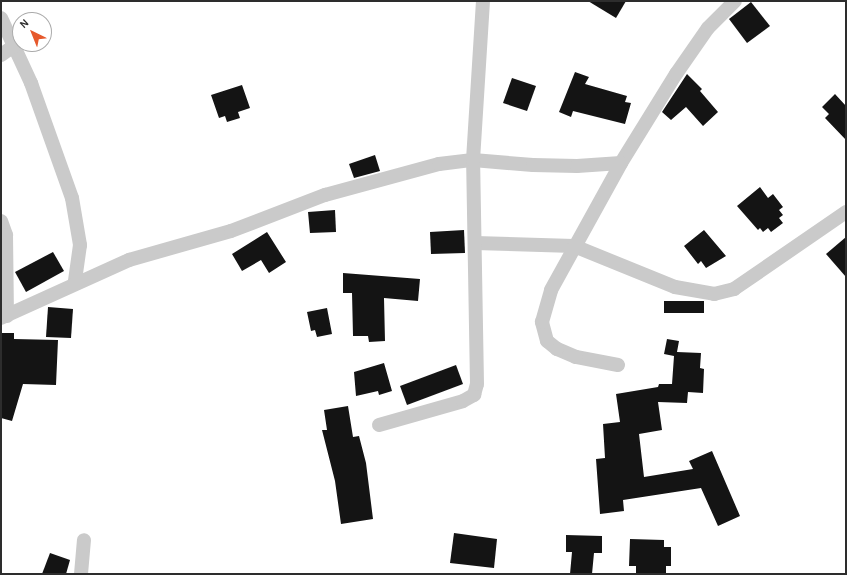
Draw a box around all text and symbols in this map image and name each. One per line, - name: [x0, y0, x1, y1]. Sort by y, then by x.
- north arrow: [12, 12, 52, 52]
- text: N: [18, 17, 31, 30]

